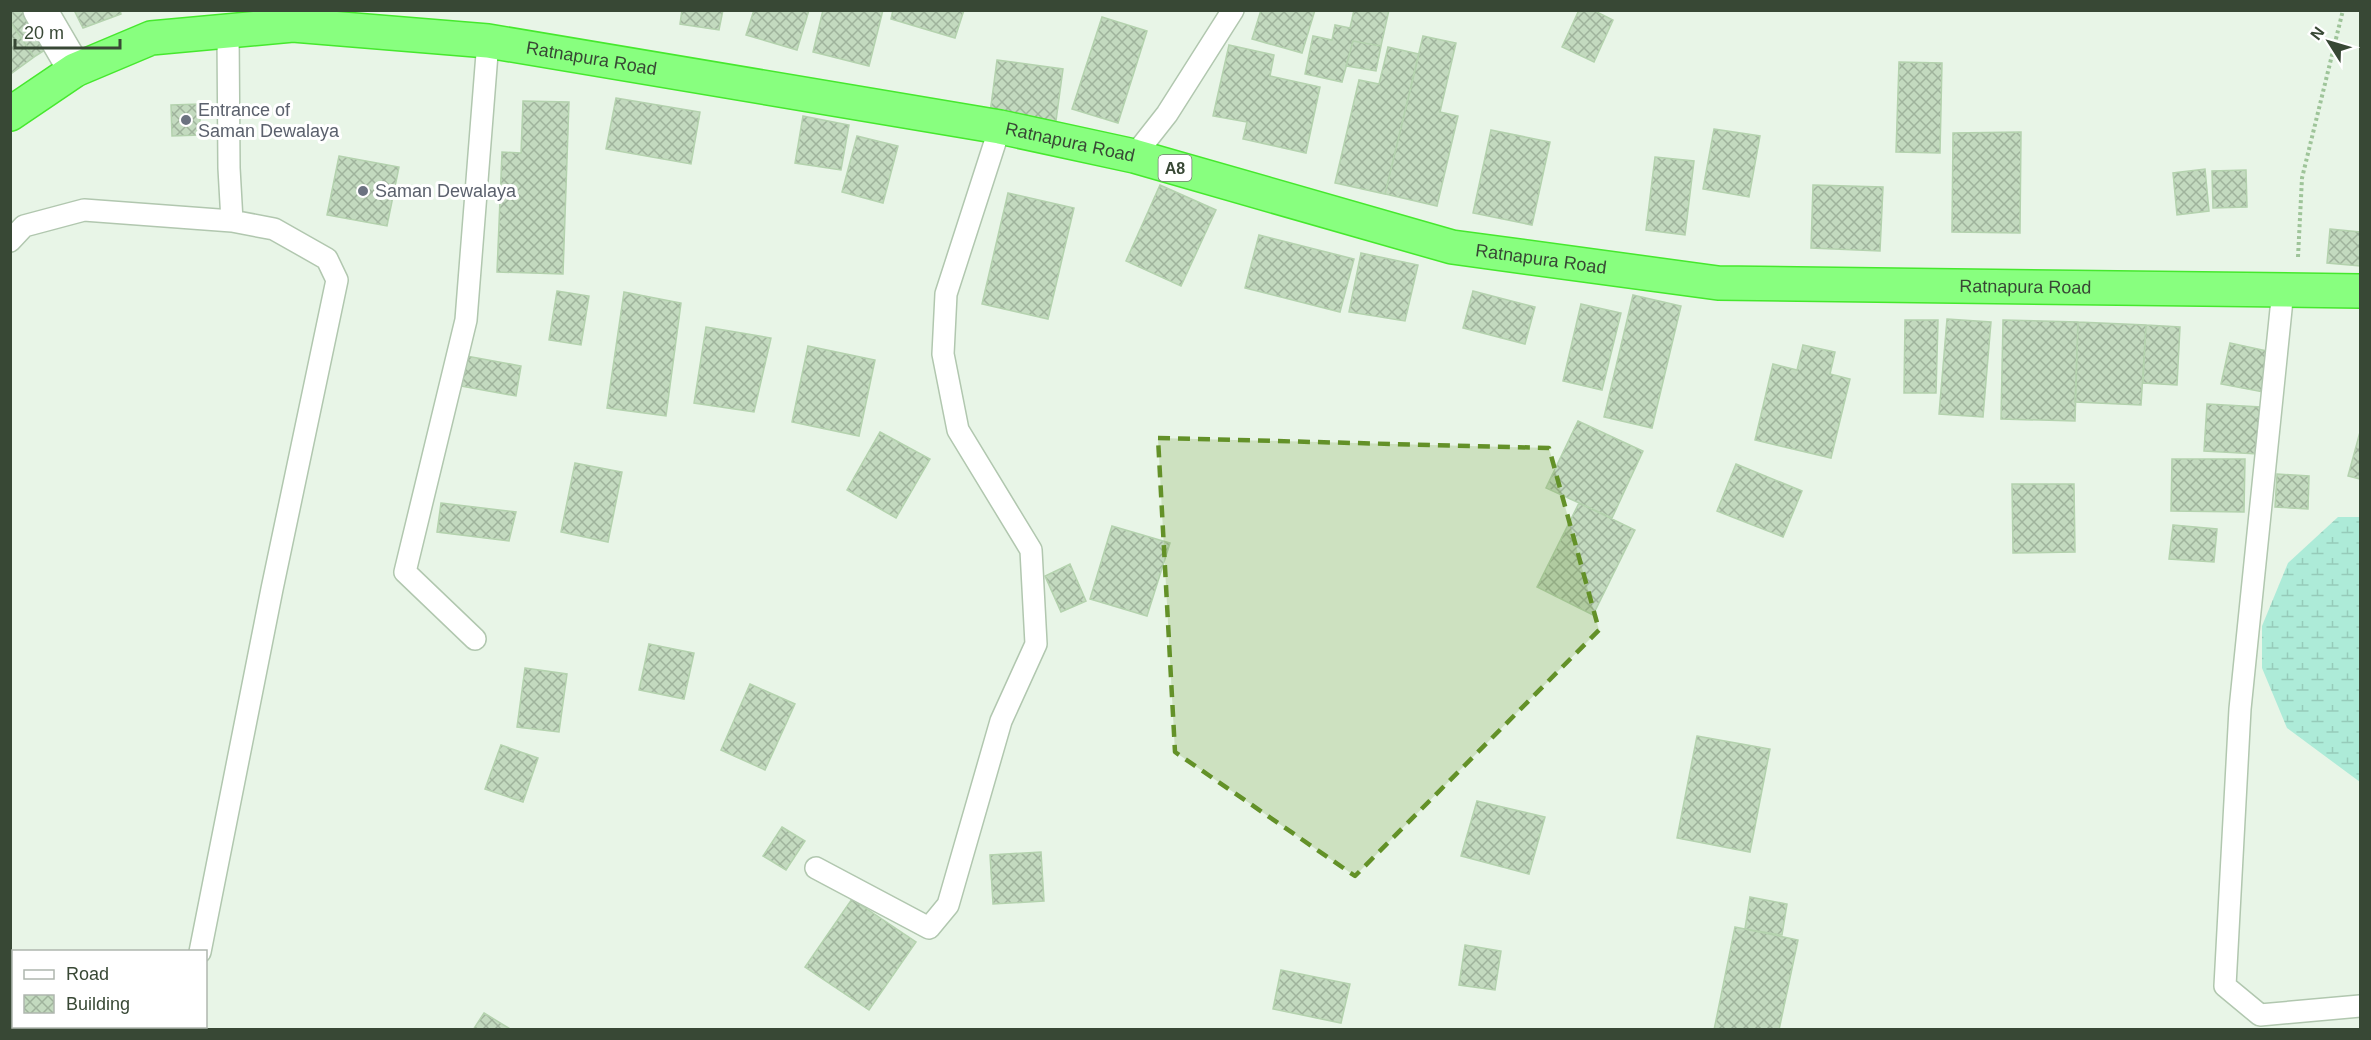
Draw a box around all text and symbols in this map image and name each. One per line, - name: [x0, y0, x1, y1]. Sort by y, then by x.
- scale bar: [15, 12, 120, 50]
- north arrow: [2299, 12, 2359, 72]
- text: 20 m: [24, 23, 64, 43]
- text: N: [2307, 24, 2328, 43]
- street label: Ratnapura Road: [525, 38, 658, 79]
- place label: Entrance of Saman Dewalaya: [198, 100, 340, 141]
- marker: Entrance of Saman Dewalaya: [179, 113, 193, 127]
- street label: Ratnapura Road: [1003, 118, 1137, 166]
- road number: A8: [1158, 155, 1192, 181]
- place label: Saman Dewalaya: [375, 181, 517, 201]
- marker: Saman Dewalaya: [356, 184, 370, 198]
- street label: Ratnapura Road: [1474, 240, 1608, 278]
- street label: Ratnapura Road: [1959, 276, 2092, 298]
- legend: [12, 950, 207, 1028]
- text: Road: [66, 964, 109, 984]
- text: Building: [66, 994, 130, 1014]

